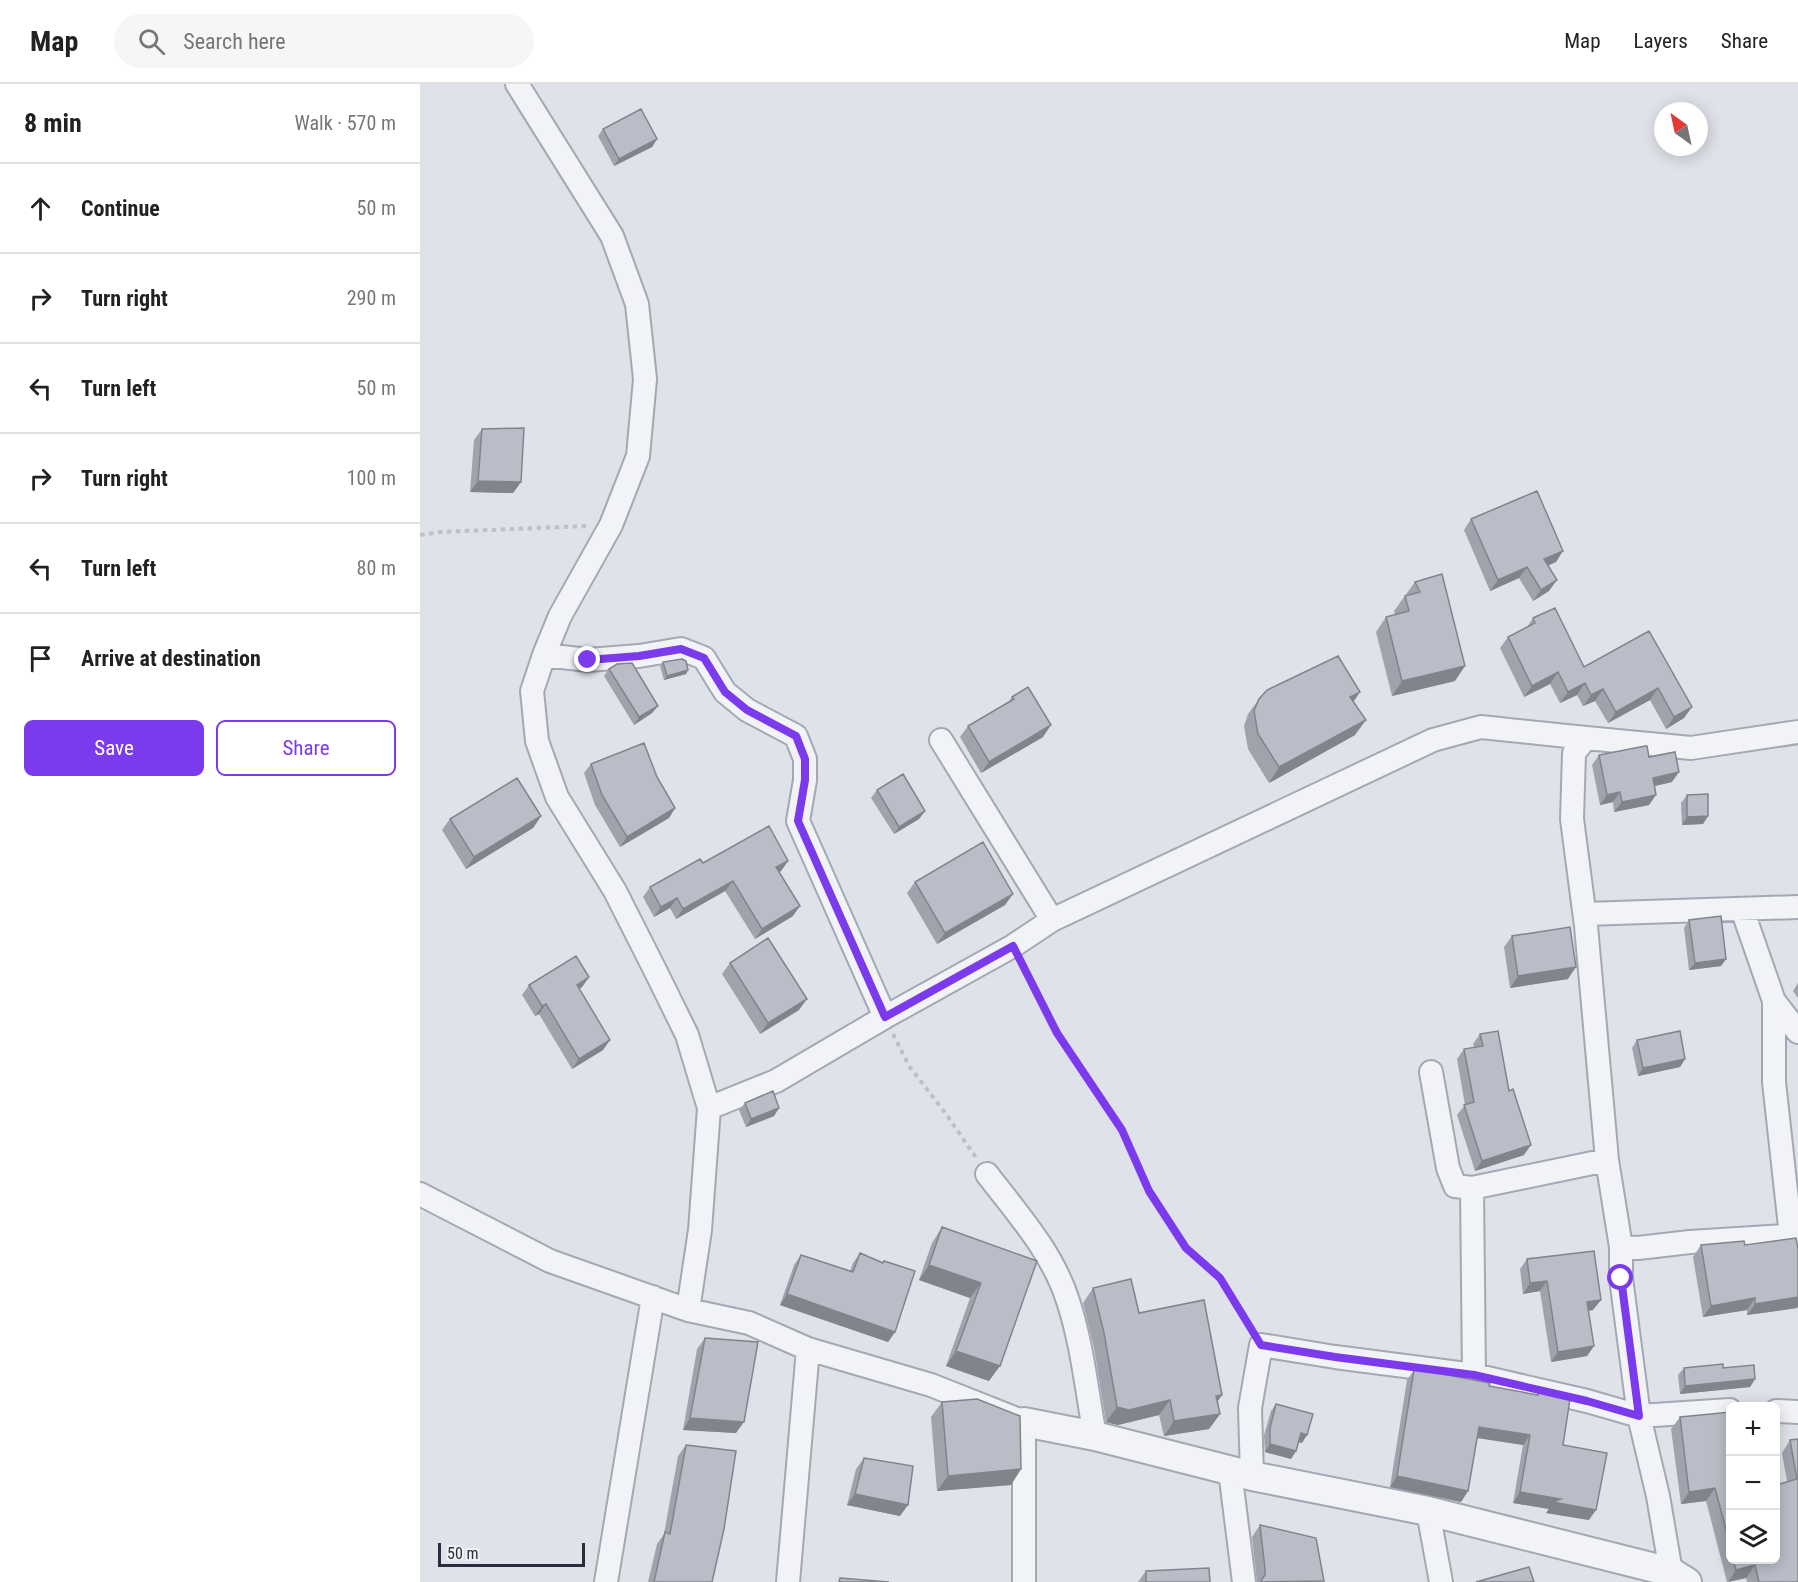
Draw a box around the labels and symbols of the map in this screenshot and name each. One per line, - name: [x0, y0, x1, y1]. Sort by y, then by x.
- north arrow: [1654, 102, 1708, 156]
- route end: [574, 646, 600, 672]
- route start: [1607, 1264, 1633, 1290]
- scale bar: [438, 1540, 585, 1568]

